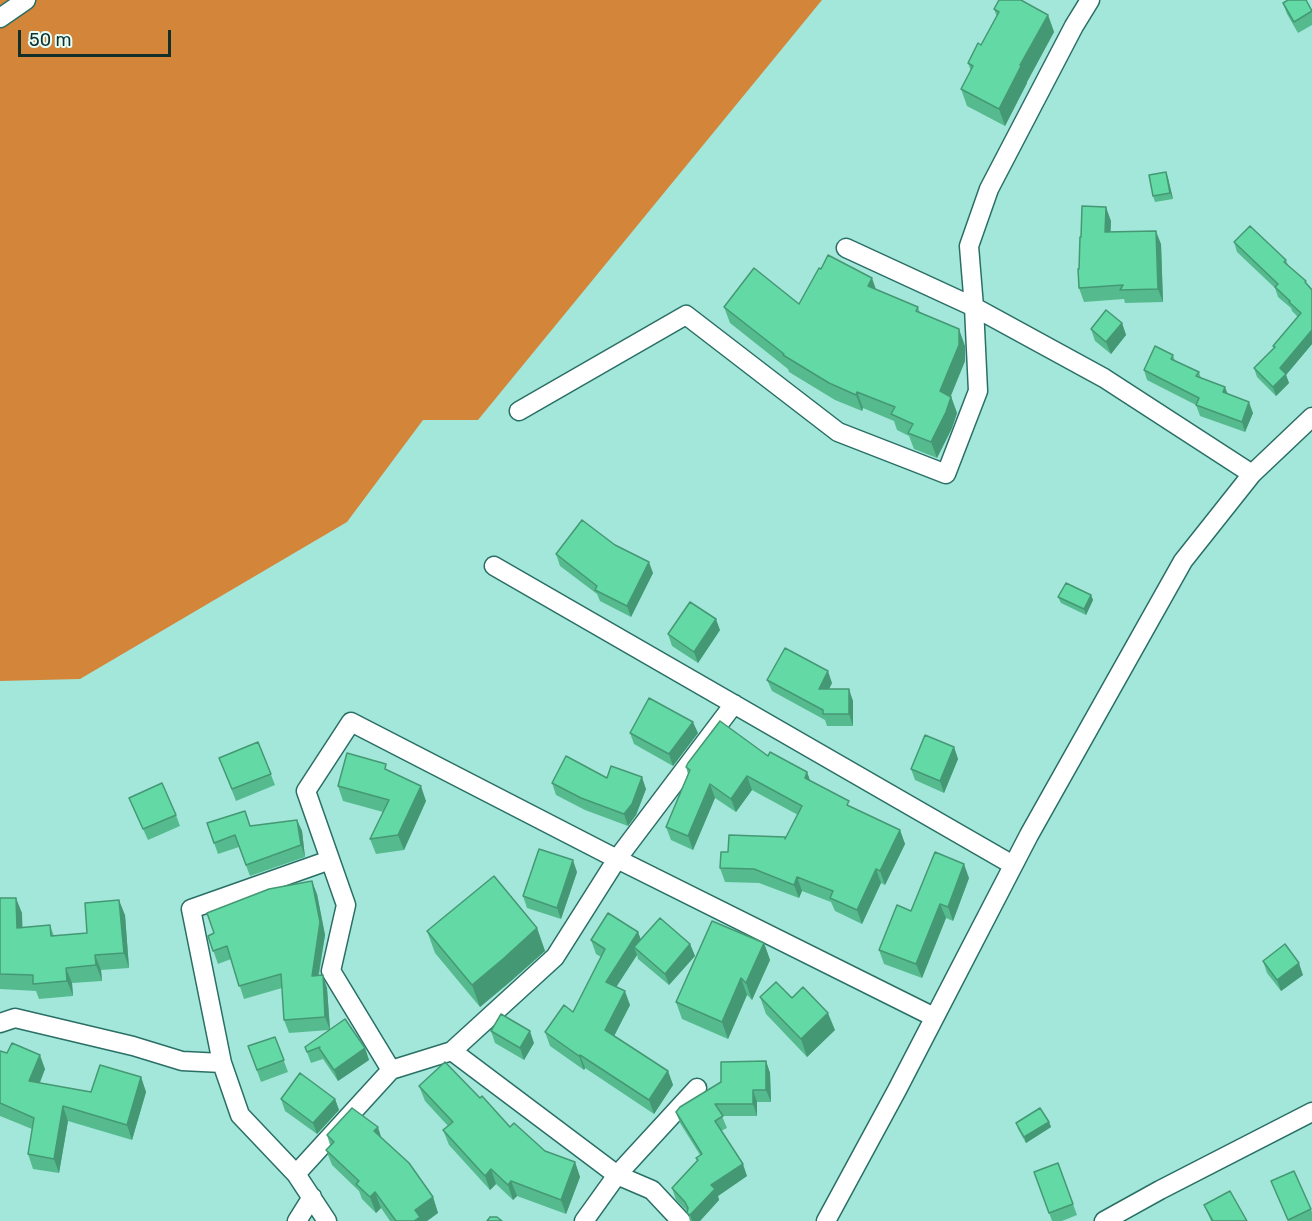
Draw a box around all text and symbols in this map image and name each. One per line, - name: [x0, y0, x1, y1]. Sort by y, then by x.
- scale bar: [21, 18, 174, 56]
- text: 50 m: [29, 29, 72, 51]

